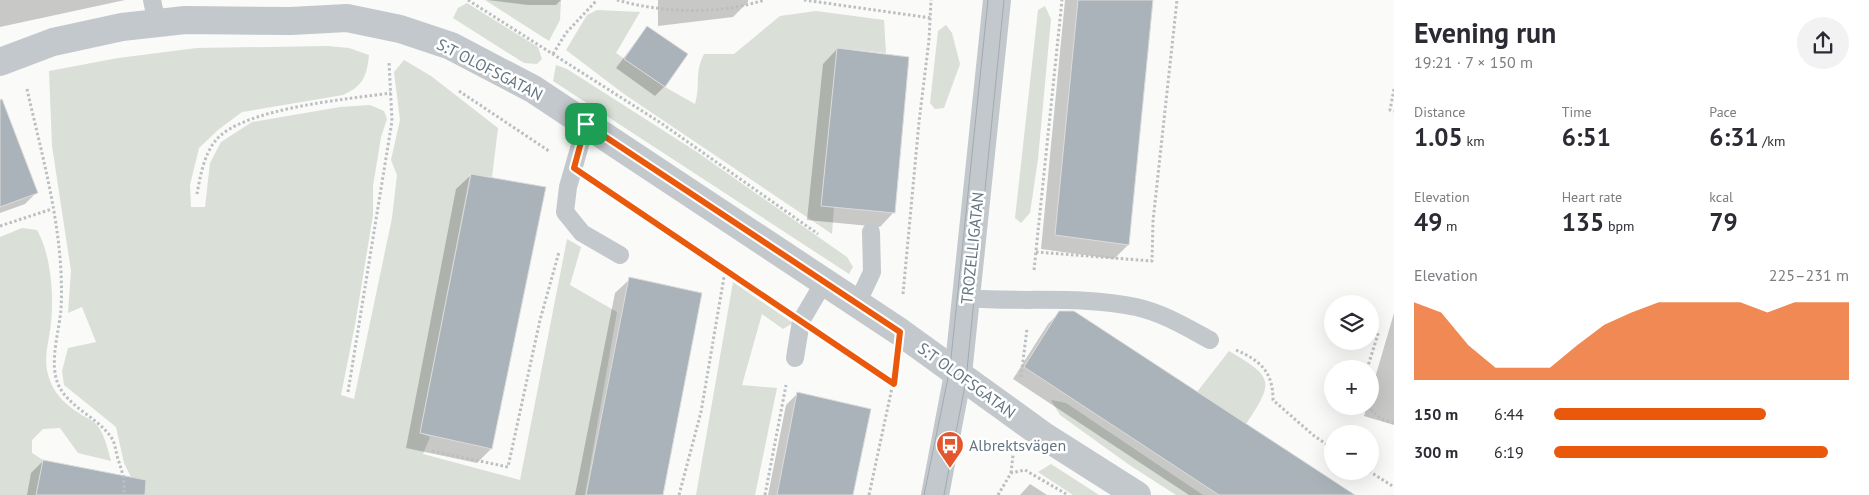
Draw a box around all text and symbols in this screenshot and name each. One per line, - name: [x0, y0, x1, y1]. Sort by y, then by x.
- text: Evening run: [1414, 14, 1556, 51]
- button: share: [1797, 17, 1849, 69]
- street label: S:T OLOFSGATAN: [434, 34, 546, 104]
- text: 19:21 · 7 × 150 m: [1414, 52, 1533, 72]
- pin: [565, 103, 607, 145]
- text: Distance: [1414, 103, 1465, 121]
- text: Time: [1562, 103, 1592, 121]
- text: Pace: [1709, 103, 1737, 121]
- icon: arrive: [572, 110, 600, 138]
- text: 1.05: [1414, 121, 1463, 153]
- text: 6:51: [1562, 121, 1611, 153]
- text: 6:31: [1709, 121, 1759, 153]
- text: km: [1463, 132, 1485, 150]
- text: /km: [1759, 132, 1785, 150]
- text: Elevation: [1414, 188, 1470, 206]
- text: Heart rate: [1562, 188, 1622, 206]
- text: kcal: [1709, 188, 1733, 206]
- street label: TROZELLIGATAN: [956, 191, 988, 305]
- text: 49: [1414, 206, 1442, 238]
- text: 135: [1562, 206, 1604, 238]
- text: 79: [1709, 206, 1738, 238]
- text: m: [1442, 217, 1457, 235]
- text: bpm: [1604, 217, 1634, 235]
- text: Elevation: [1414, 265, 1478, 285]
- text: 225–231 m: [1769, 265, 1849, 285]
- map controls: [1324, 295, 1379, 480]
- button: layers: [1324, 295, 1379, 350]
- street label: S:T OLOFSGATAN: [914, 338, 1020, 422]
- button: +: [1324, 360, 1379, 415]
- text: 150 m: [1414, 404, 1458, 424]
- text: 6:44: [1494, 404, 1524, 424]
- button: −: [1324, 425, 1379, 480]
- bus stop icon: Albrektsvägen: [935, 430, 965, 469]
- place label: Albrektsvägen: [969, 435, 1066, 455]
- text: 300 m: [1414, 442, 1458, 462]
- text: 6:19: [1494, 442, 1524, 462]

